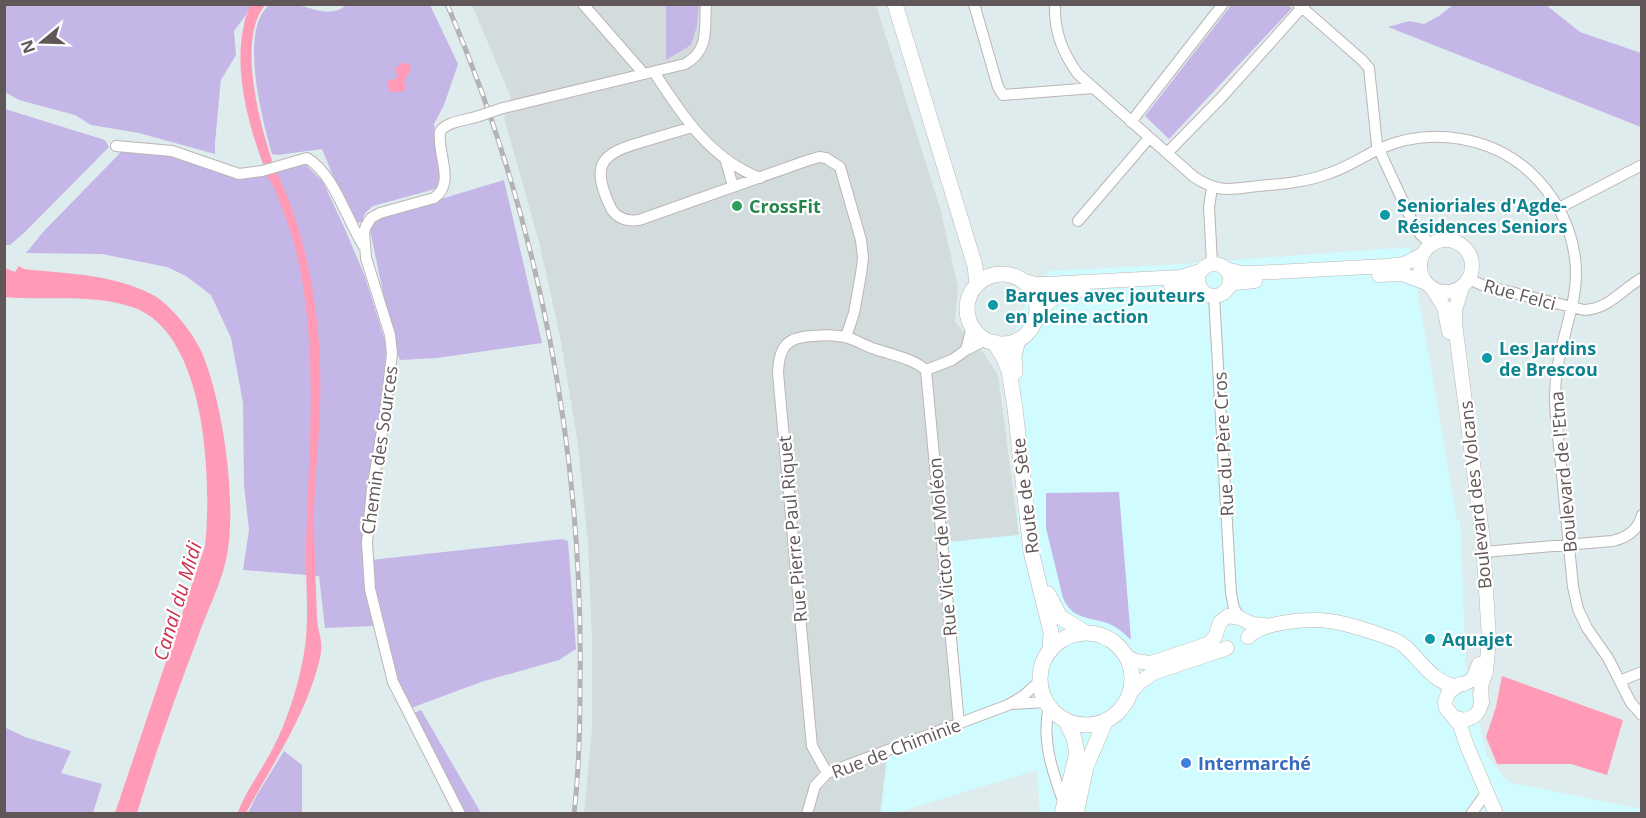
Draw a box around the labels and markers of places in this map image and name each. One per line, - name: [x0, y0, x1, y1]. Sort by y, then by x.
- place label: Senioriales d'Agde- Résidences Seniors: [1397, 193, 1568, 238]
- place label: CrossFit: [749, 194, 821, 218]
- marker: CrossFit: [730, 199, 744, 213]
- marker: Senioriales d'Agde- Résidences Seniors: [1378, 208, 1392, 222]
- place label: Barques avec jouteurs en pleine action: [1005, 283, 1205, 328]
- marker: Barques avec jouteurs en pleine action: [986, 298, 1000, 312]
- place label: Les Jardins de Brescou: [1499, 336, 1598, 381]
- marker: Les Jardins de Brescou: [1480, 351, 1494, 365]
- place label: Aquajet: [1442, 627, 1513, 651]
- marker: Aquajet: [1423, 632, 1437, 646]
- place label: Intermarché: [1198, 751, 1311, 775]
- marker: Intermarché: [1179, 756, 1193, 770]

